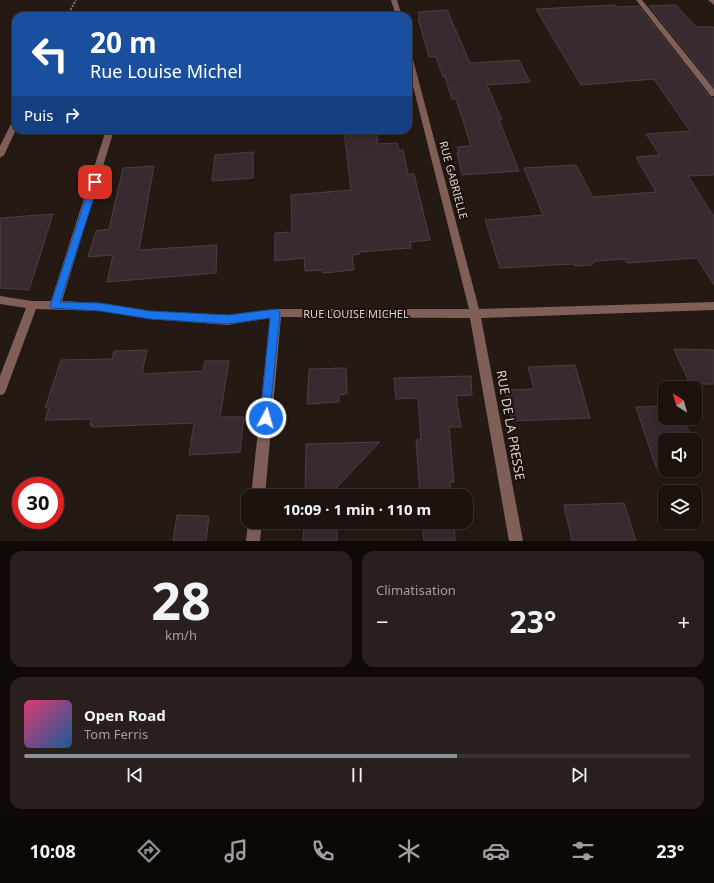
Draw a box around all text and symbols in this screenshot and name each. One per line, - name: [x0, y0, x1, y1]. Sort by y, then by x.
- text: 20 m: [90, 23, 157, 61]
- icon: left: [24, 28, 76, 80]
- text: Rue Louise Michel: [90, 59, 242, 83]
- icon: right: [61, 104, 83, 126]
- text: Puis: [24, 105, 53, 125]
- street label: RUE GABRIELLE: [436, 139, 472, 221]
- pin: [78, 165, 112, 199]
- icon: arrive: [84, 171, 106, 193]
- street label: RUE LOUISE MICHEL: [303, 306, 409, 321]
- street label: RUE DE LA PRESSE: [492, 369, 530, 481]
- north arrow: [658, 381, 702, 425]
- map controls: [658, 381, 702, 529]
- position arrow: [245, 397, 287, 439]
- button: sound: [658, 433, 702, 477]
- speed limit sign: 30: [12, 477, 64, 529]
- button: layers: [658, 485, 702, 529]
- text: 10:09 · 1 min · 110 m: [283, 499, 431, 519]
- text: 28: [151, 564, 211, 635]
- text: Climatisation: [376, 581, 456, 599]
- text: 23°: [509, 601, 557, 642]
- text: −: [376, 606, 389, 636]
- text: +: [677, 606, 690, 636]
- text: km/h: [165, 626, 197, 644]
- text: Open Road: [84, 705, 166, 725]
- text: Tom Ferris: [84, 725, 148, 743]
- icon: previous: [124, 764, 146, 786]
- icon: pause: [346, 764, 368, 786]
- icon: next: [568, 764, 590, 786]
- icon: directions: [135, 837, 163, 865]
- icon: music: [222, 837, 250, 865]
- icon: phone: [309, 837, 337, 865]
- icon: climate: [395, 837, 423, 865]
- icon: car: [482, 837, 510, 865]
- icon: filters: [569, 837, 597, 865]
- text: 10:08: [29, 839, 76, 863]
- text: 23°: [656, 839, 685, 863]

